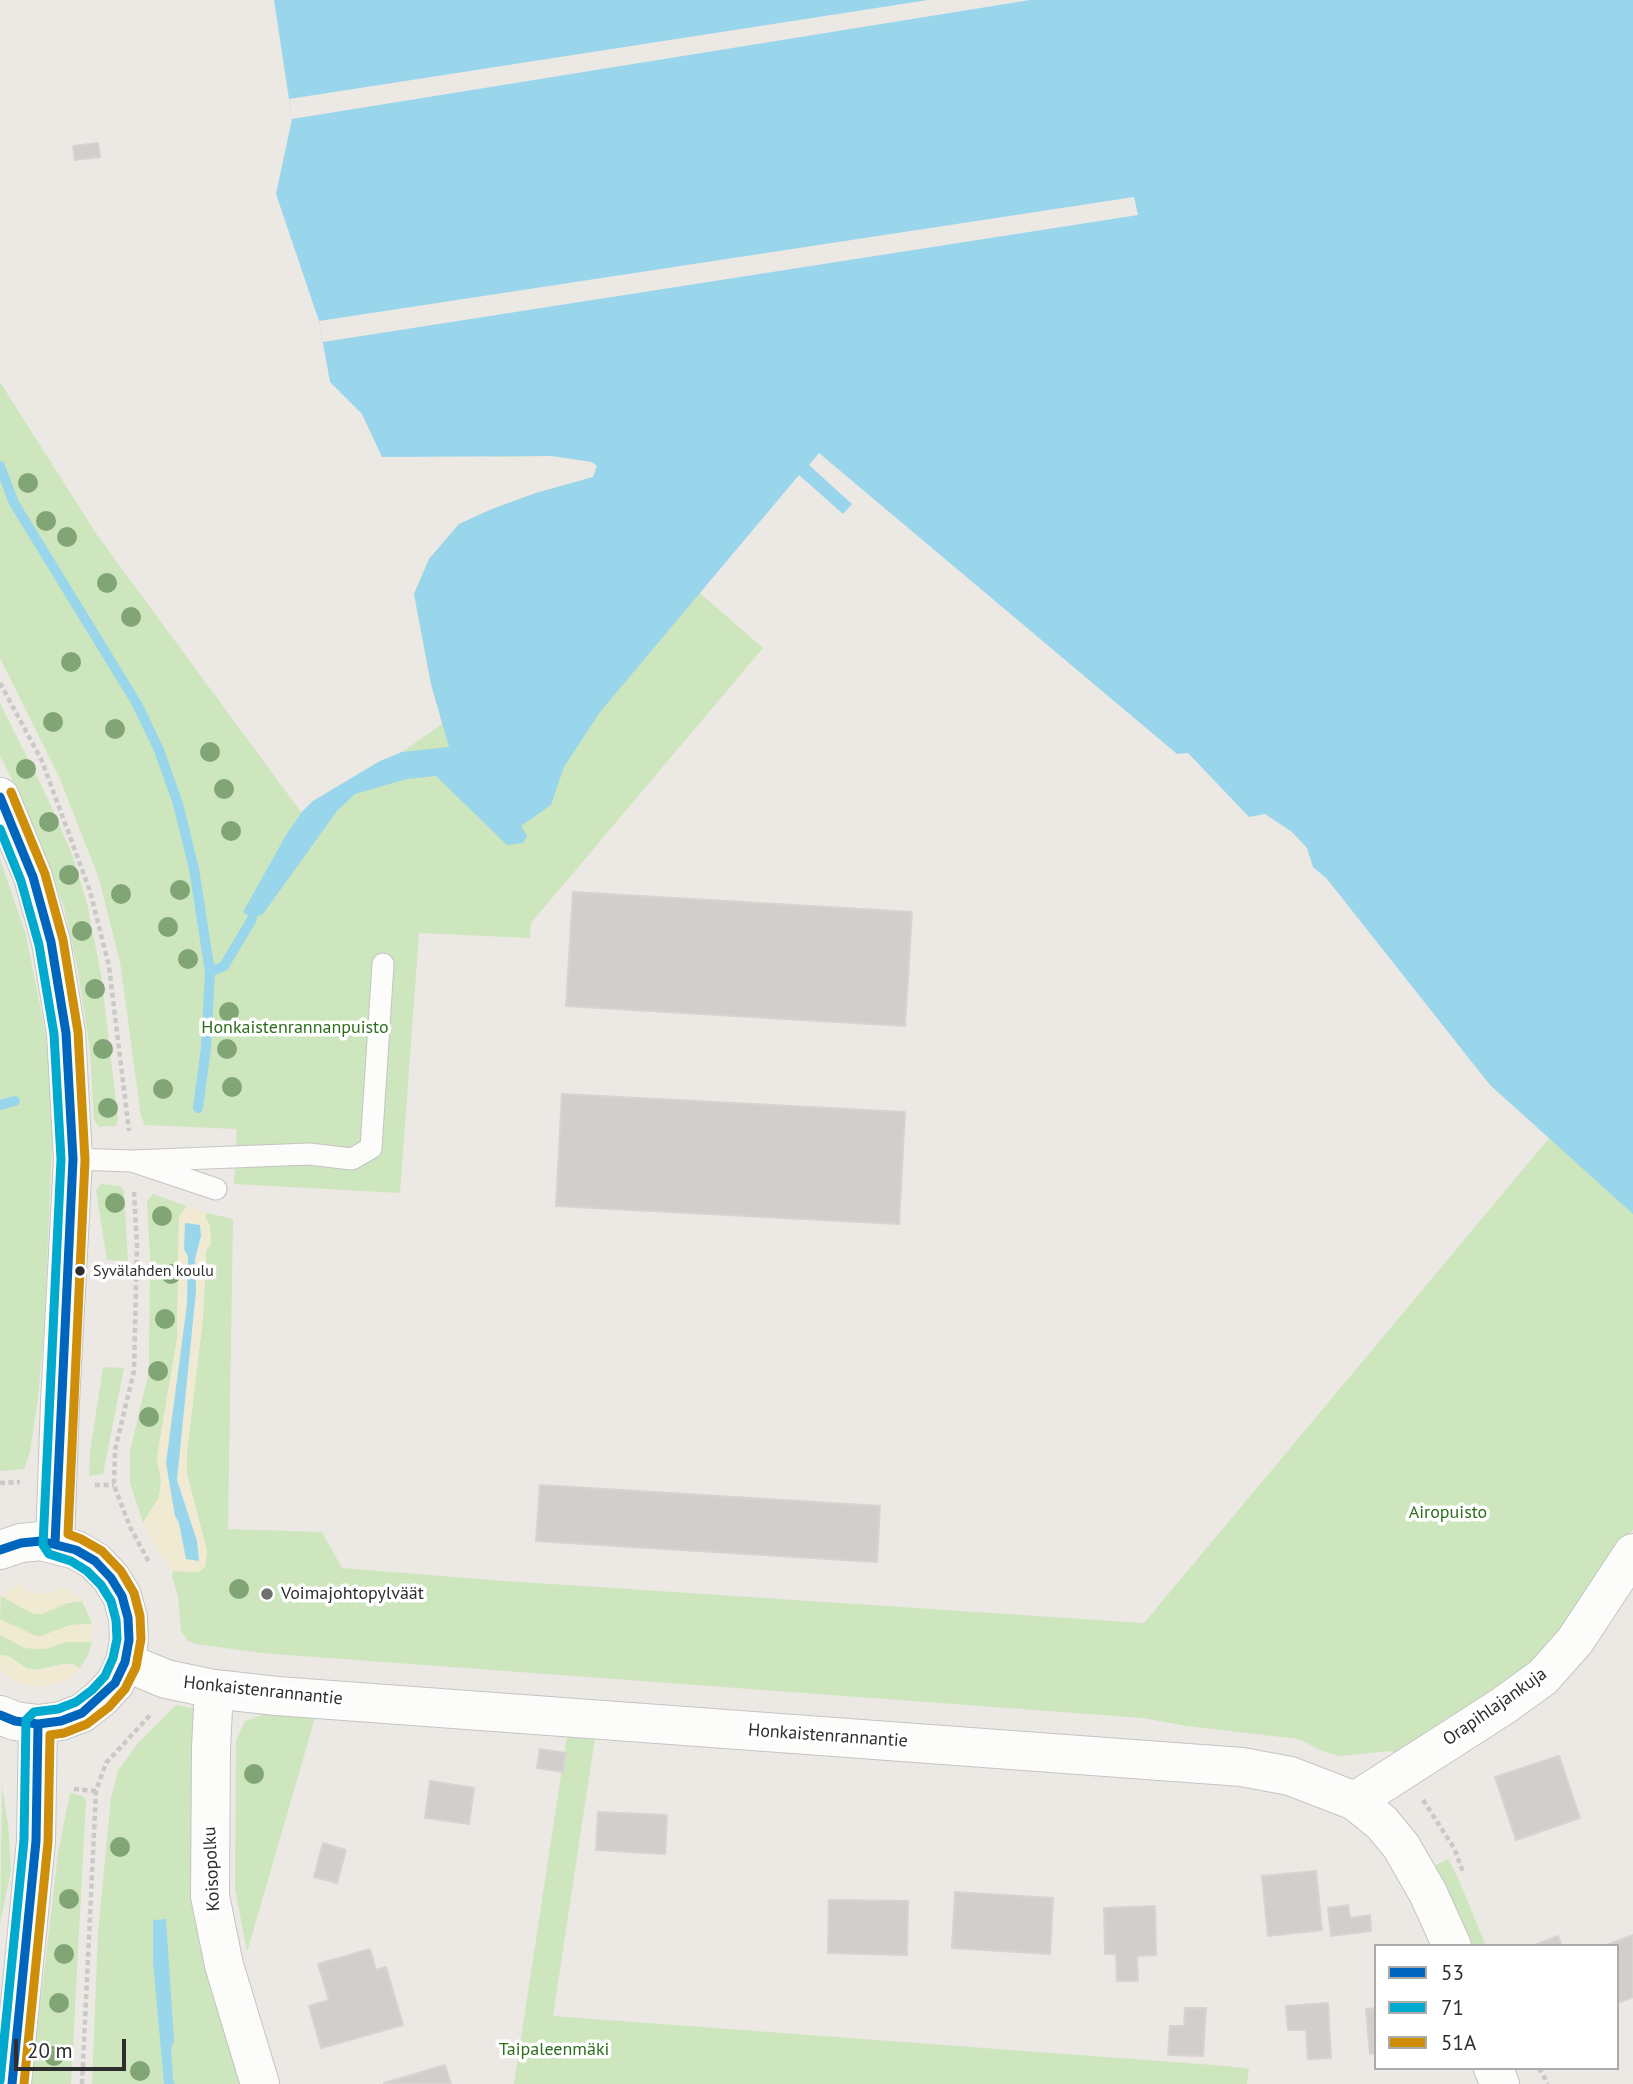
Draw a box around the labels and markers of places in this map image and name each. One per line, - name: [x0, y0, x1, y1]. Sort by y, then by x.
- place label: Syvälahden koulu: [93, 1261, 214, 1281]
- marker: Syvälahden koulu: [73, 1264, 87, 1278]
- place label: Voimajohtopylväät: [281, 1583, 424, 1605]
- marker: Voimajohtopylväät: [259, 1586, 275, 1602]

